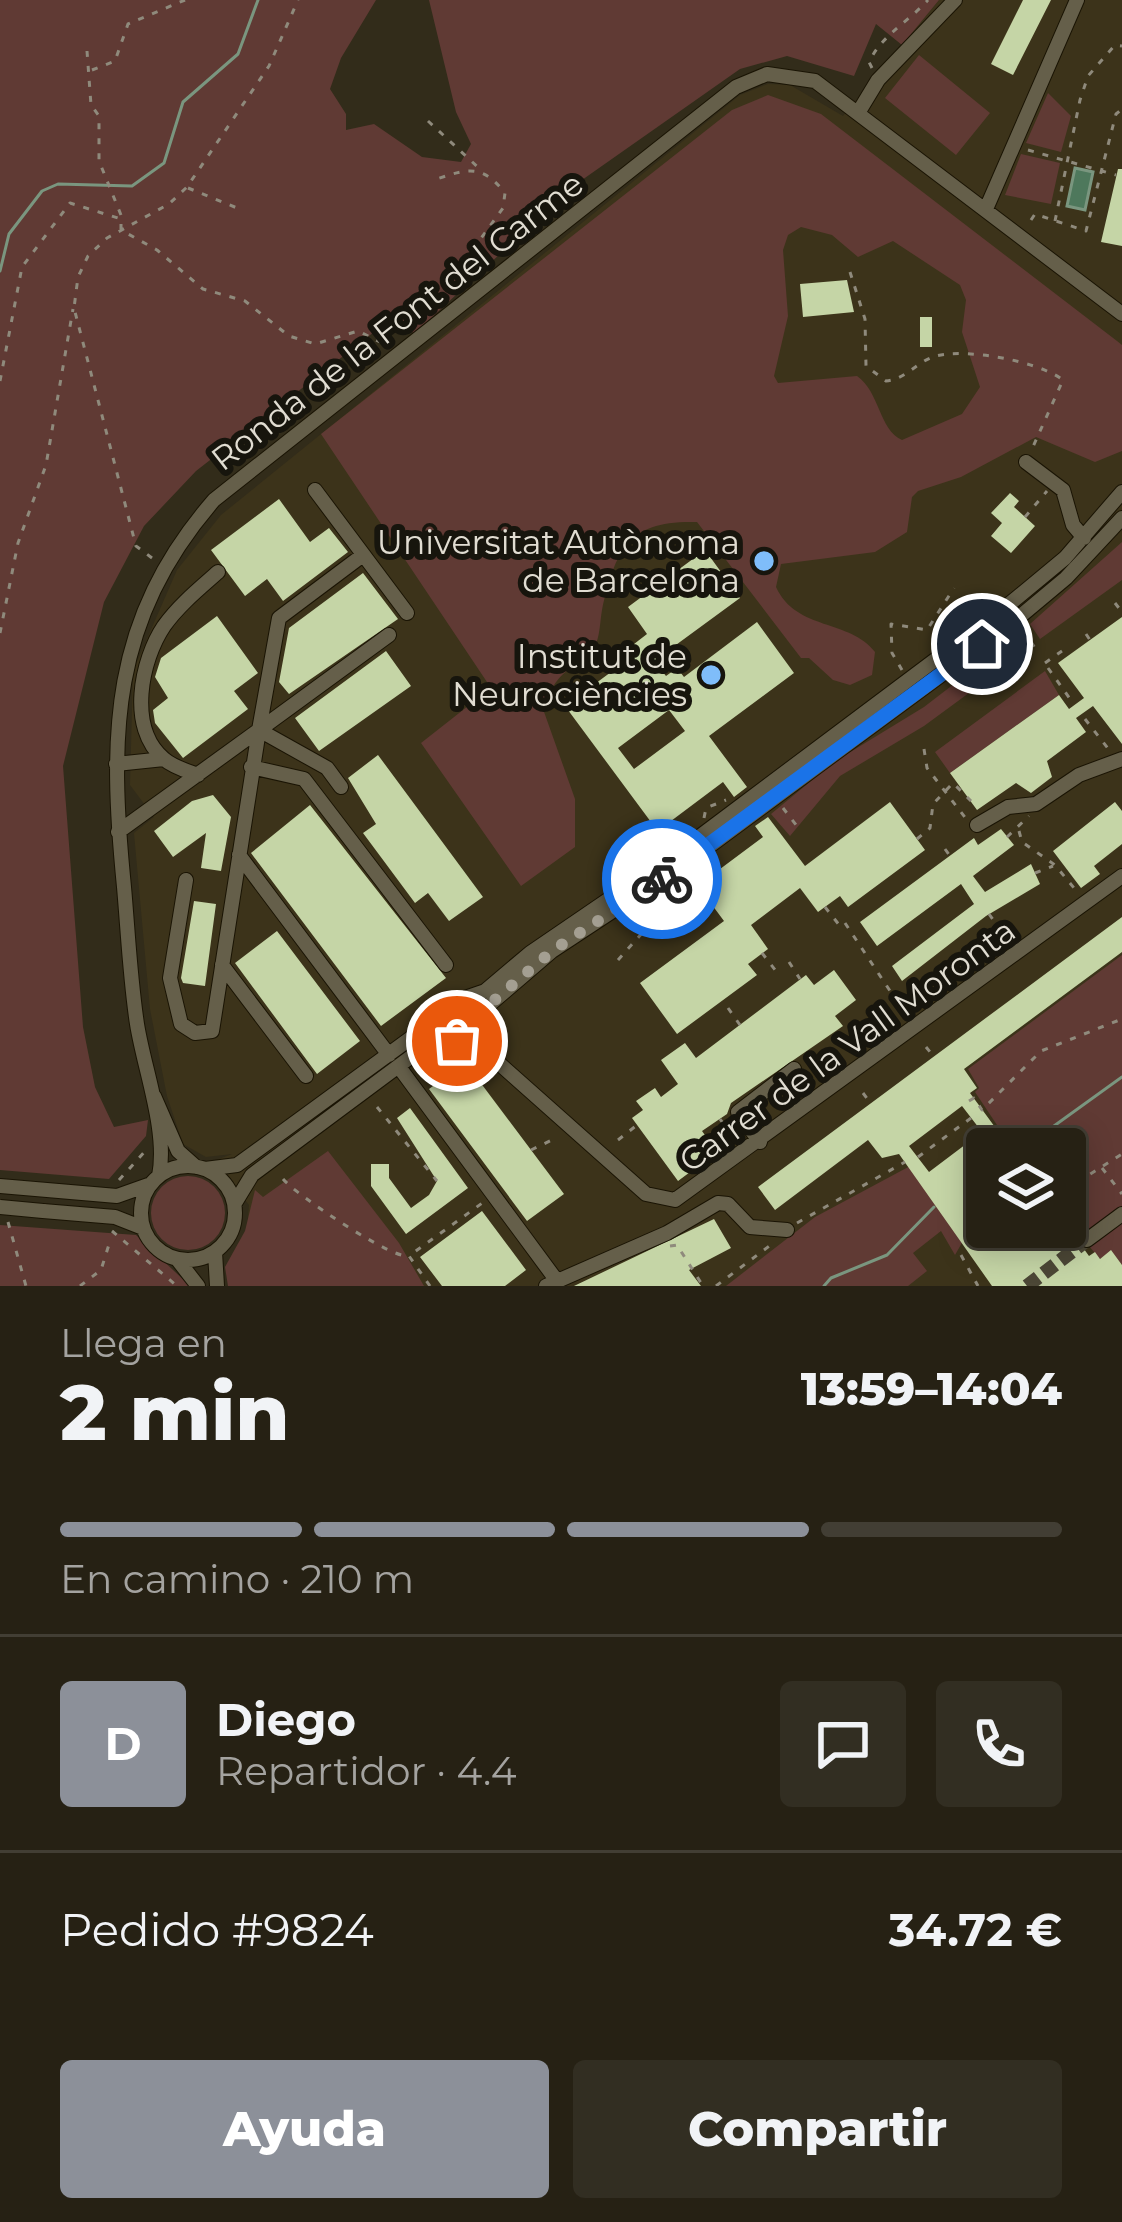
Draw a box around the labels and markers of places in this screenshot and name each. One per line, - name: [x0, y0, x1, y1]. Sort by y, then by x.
- place label: Universitat Autònoma de Barcelona: [377, 522, 740, 600]
- marker: Universitat Autònoma de Barcelona: [751, 548, 777, 574]
- pin: [931, 593, 1033, 695]
- place label: Institut de Neurociències: [452, 636, 687, 714]
- marker: Institut de Neurociències: [698, 662, 724, 688]
- pin: [406, 990, 508, 1092]

